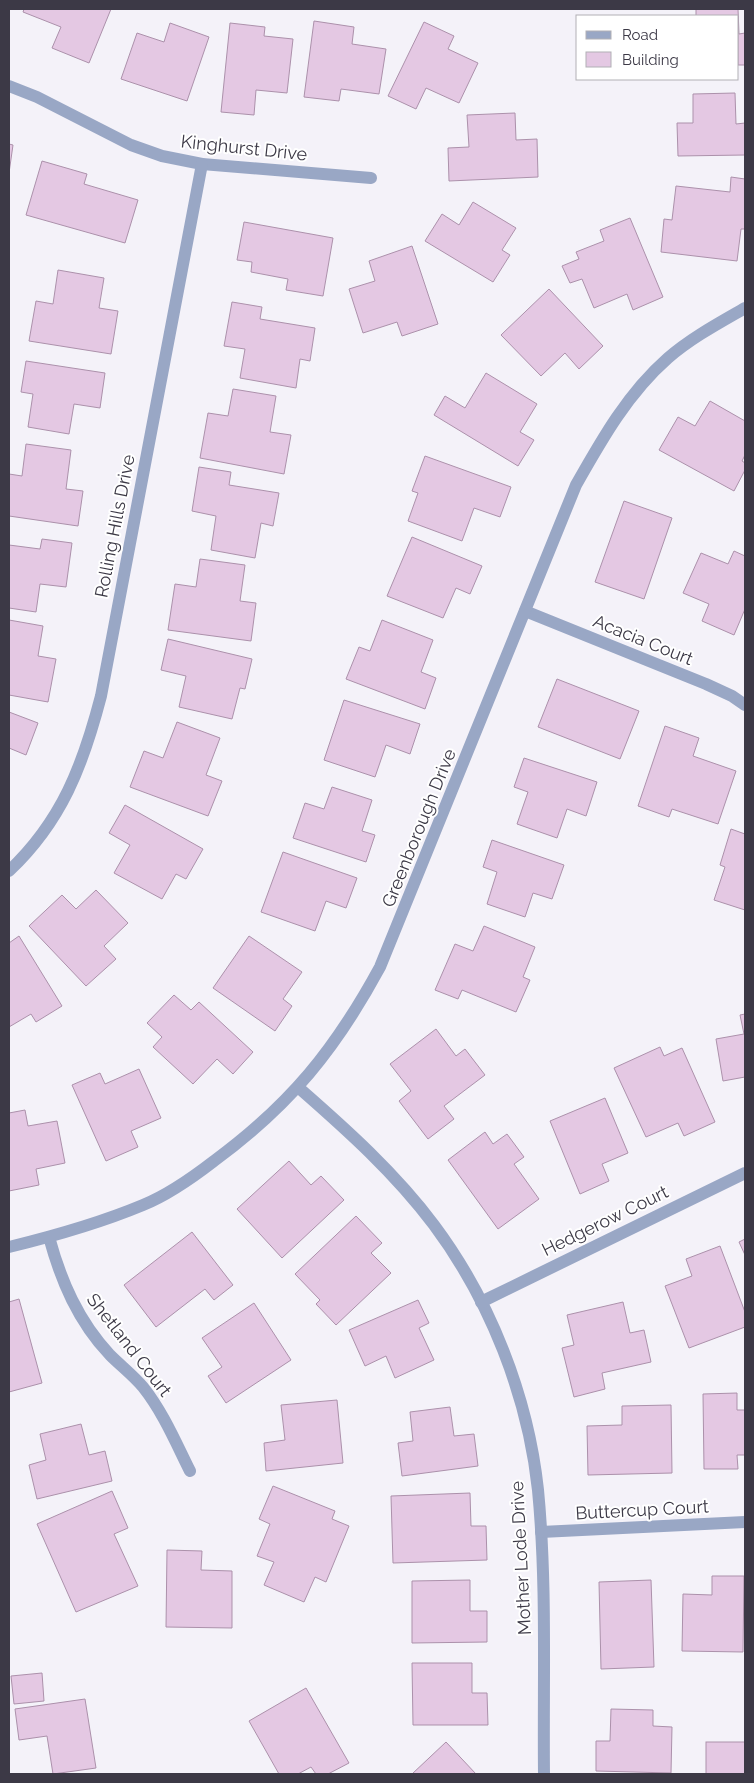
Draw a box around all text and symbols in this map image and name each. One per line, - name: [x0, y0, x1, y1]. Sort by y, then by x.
- legend: [576, 15, 739, 80]
- text: Road: [622, 26, 658, 44]
- text: Building: [622, 51, 679, 69]
- street label: Kinghurst Drive: [180, 130, 309, 165]
- street label: Rolling Hills Drive: [90, 452, 139, 599]
- street label: Acacia Court: [590, 610, 696, 669]
- street label: Greenborough Drive: [377, 745, 460, 910]
- street label: Hedgerow Court: [538, 1181, 671, 1260]
- street label: Shetland Court: [83, 1289, 176, 1400]
- street label: Mother Lode Drive: [506, 1480, 535, 1636]
- street label: Buttercup Court: [575, 1496, 709, 1523]

